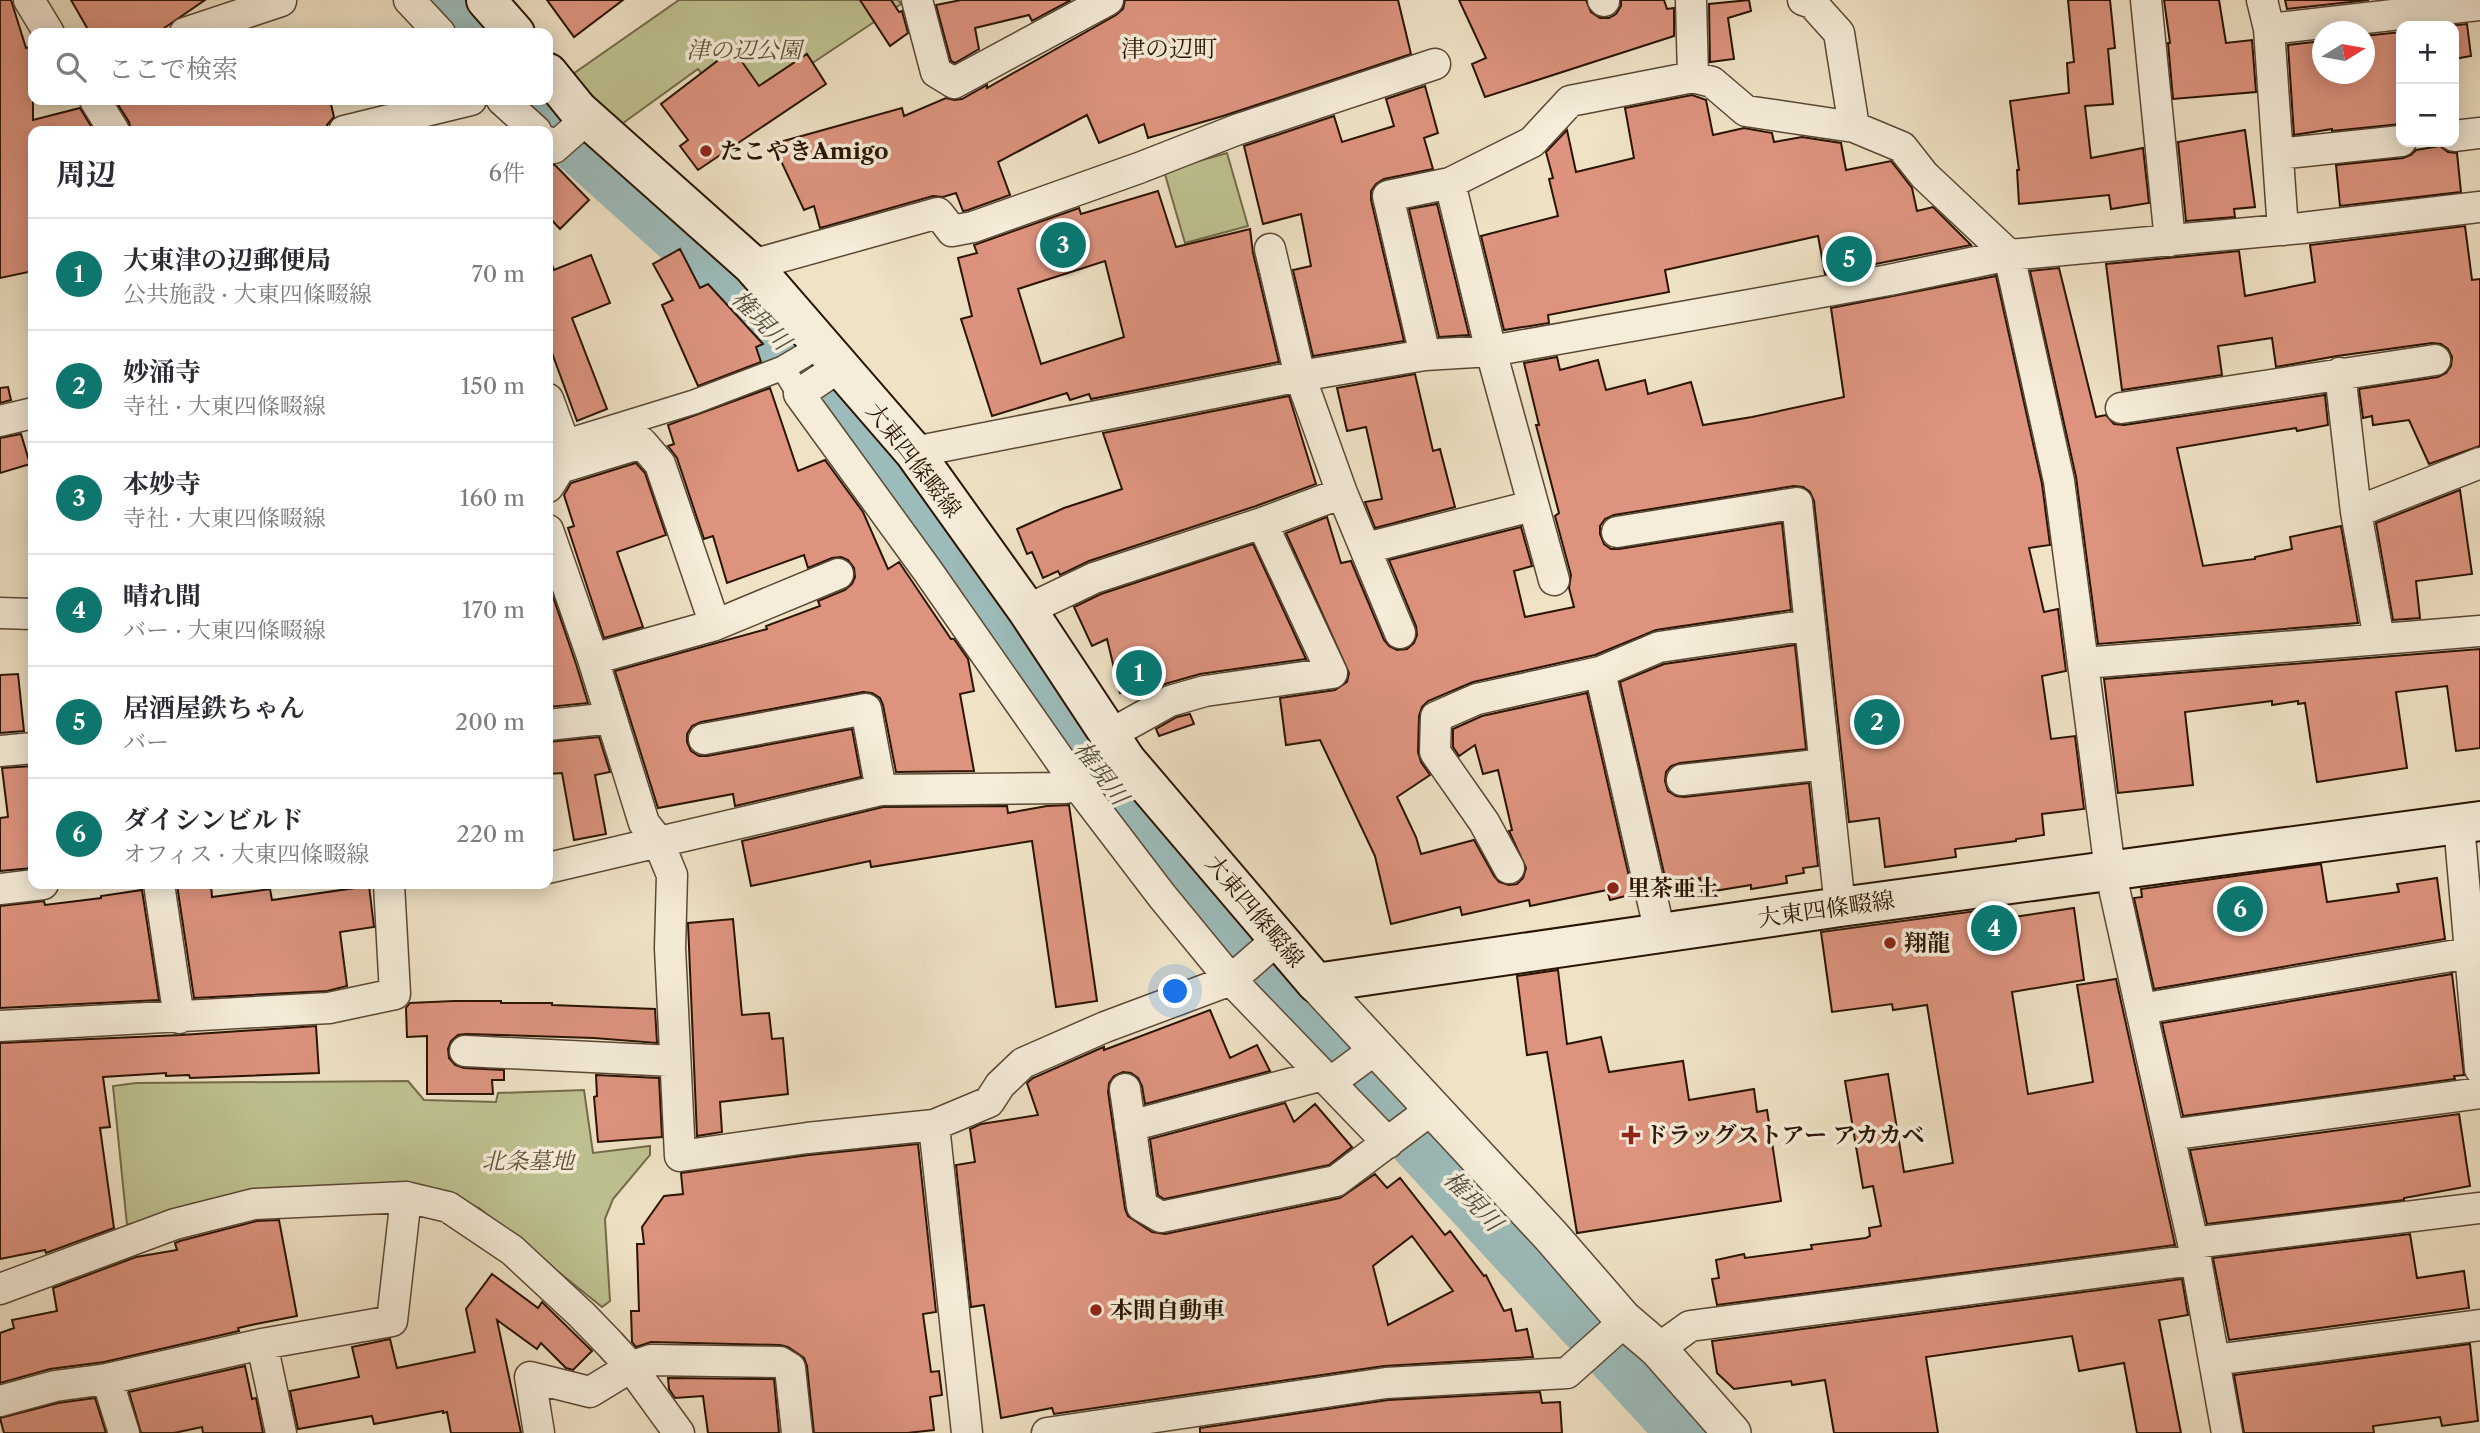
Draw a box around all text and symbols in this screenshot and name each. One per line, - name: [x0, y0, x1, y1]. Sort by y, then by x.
- north arrow: [2312, 21, 2375, 84]
- map controls: [2396, 21, 2459, 147]
- button: +: [2396, 21, 2459, 84]
- search box: [28, 28, 553, 105]
- district label: 津の辺町: [1121, 34, 1217, 63]
- park label: 津の辺公園: [687, 36, 806, 64]
- icon: search: [52, 48, 90, 86]
- text: ここで検索: [108, 53, 238, 85]
- button: −: [2396, 84, 2459, 147]
- place label: たこやきAmigo: [720, 137, 889, 165]
- marker: たこやきAmigo: [698, 143, 714, 159]
- text: 周辺: [56, 156, 116, 193]
- text: 6件: [489, 159, 525, 187]
- pin: 3: [1040, 219, 1086, 271]
- pin: 5: [1826, 233, 1872, 285]
- text: 大東津の辺郵便局: [123, 244, 331, 276]
- text: 1: [74, 260, 84, 288]
- text: 70 m: [472, 260, 525, 288]
- text: 公共施設 · 大東四條畷線: [123, 280, 372, 308]
- water label: 権現川: [726, 284, 799, 358]
- text: 妙涌寺: [123, 356, 201, 388]
- text: 2: [72, 372, 86, 400]
- text: 150 m: [461, 372, 525, 400]
- text: 寺社 · 大東四條畷線: [123, 392, 326, 420]
- street label: 大東四條畷線: [860, 397, 968, 523]
- text: 本妙寺: [123, 468, 201, 500]
- text: 3: [73, 484, 86, 512]
- text: 160 m: [460, 484, 525, 512]
- text: 寺社 · 大東四條畷線: [123, 504, 326, 532]
- text: 晴れ間: [123, 580, 201, 612]
- text: 4: [72, 596, 86, 624]
- text: 170 m: [462, 596, 525, 624]
- text: バー · 大東四條畷線: [123, 616, 326, 644]
- pin: 1: [1116, 647, 1162, 699]
- text: 居酒屋鉄ちゃん: [123, 692, 305, 724]
- pin: 2: [1854, 696, 1900, 748]
- text: 5: [73, 708, 85, 736]
- text: 200 m: [455, 708, 525, 736]
- text: バー: [123, 728, 169, 756]
- water label: 権現川: [1068, 735, 1136, 813]
- text: ダイシンビルド: [123, 804, 304, 836]
- text: 6: [72, 820, 86, 848]
- text: 220 m: [456, 820, 525, 848]
- text: オフィス · 大東四條畷線: [123, 840, 369, 868]
- street label: 大東四條畷線: [1200, 849, 1310, 973]
- place label: 里茶亜土: [1627, 874, 1719, 902]
- marker: 里茶亜土: [1605, 880, 1621, 896]
- pin: 6: [2217, 883, 2263, 935]
- street label: 大東四條畷線: [1756, 886, 1896, 932]
- pin: 4: [1971, 902, 2017, 954]
- place label: 翔龍: [1904, 929, 1950, 957]
- marker: 翔龍: [1882, 935, 1898, 951]
- your location: [1158, 974, 1192, 1008]
- place label: ドラッグストアー アカカベ: [1645, 1121, 1924, 1149]
- marker: ドラッグストアー アカカベ: [1623, 1127, 1639, 1143]
- park label: 北条墓地: [482, 1147, 577, 1175]
- water label: 権現川: [1438, 1164, 1511, 1239]
- place label: 本間自動車: [1110, 1296, 1225, 1324]
- marker: 本間自動車: [1088, 1302, 1104, 1318]

